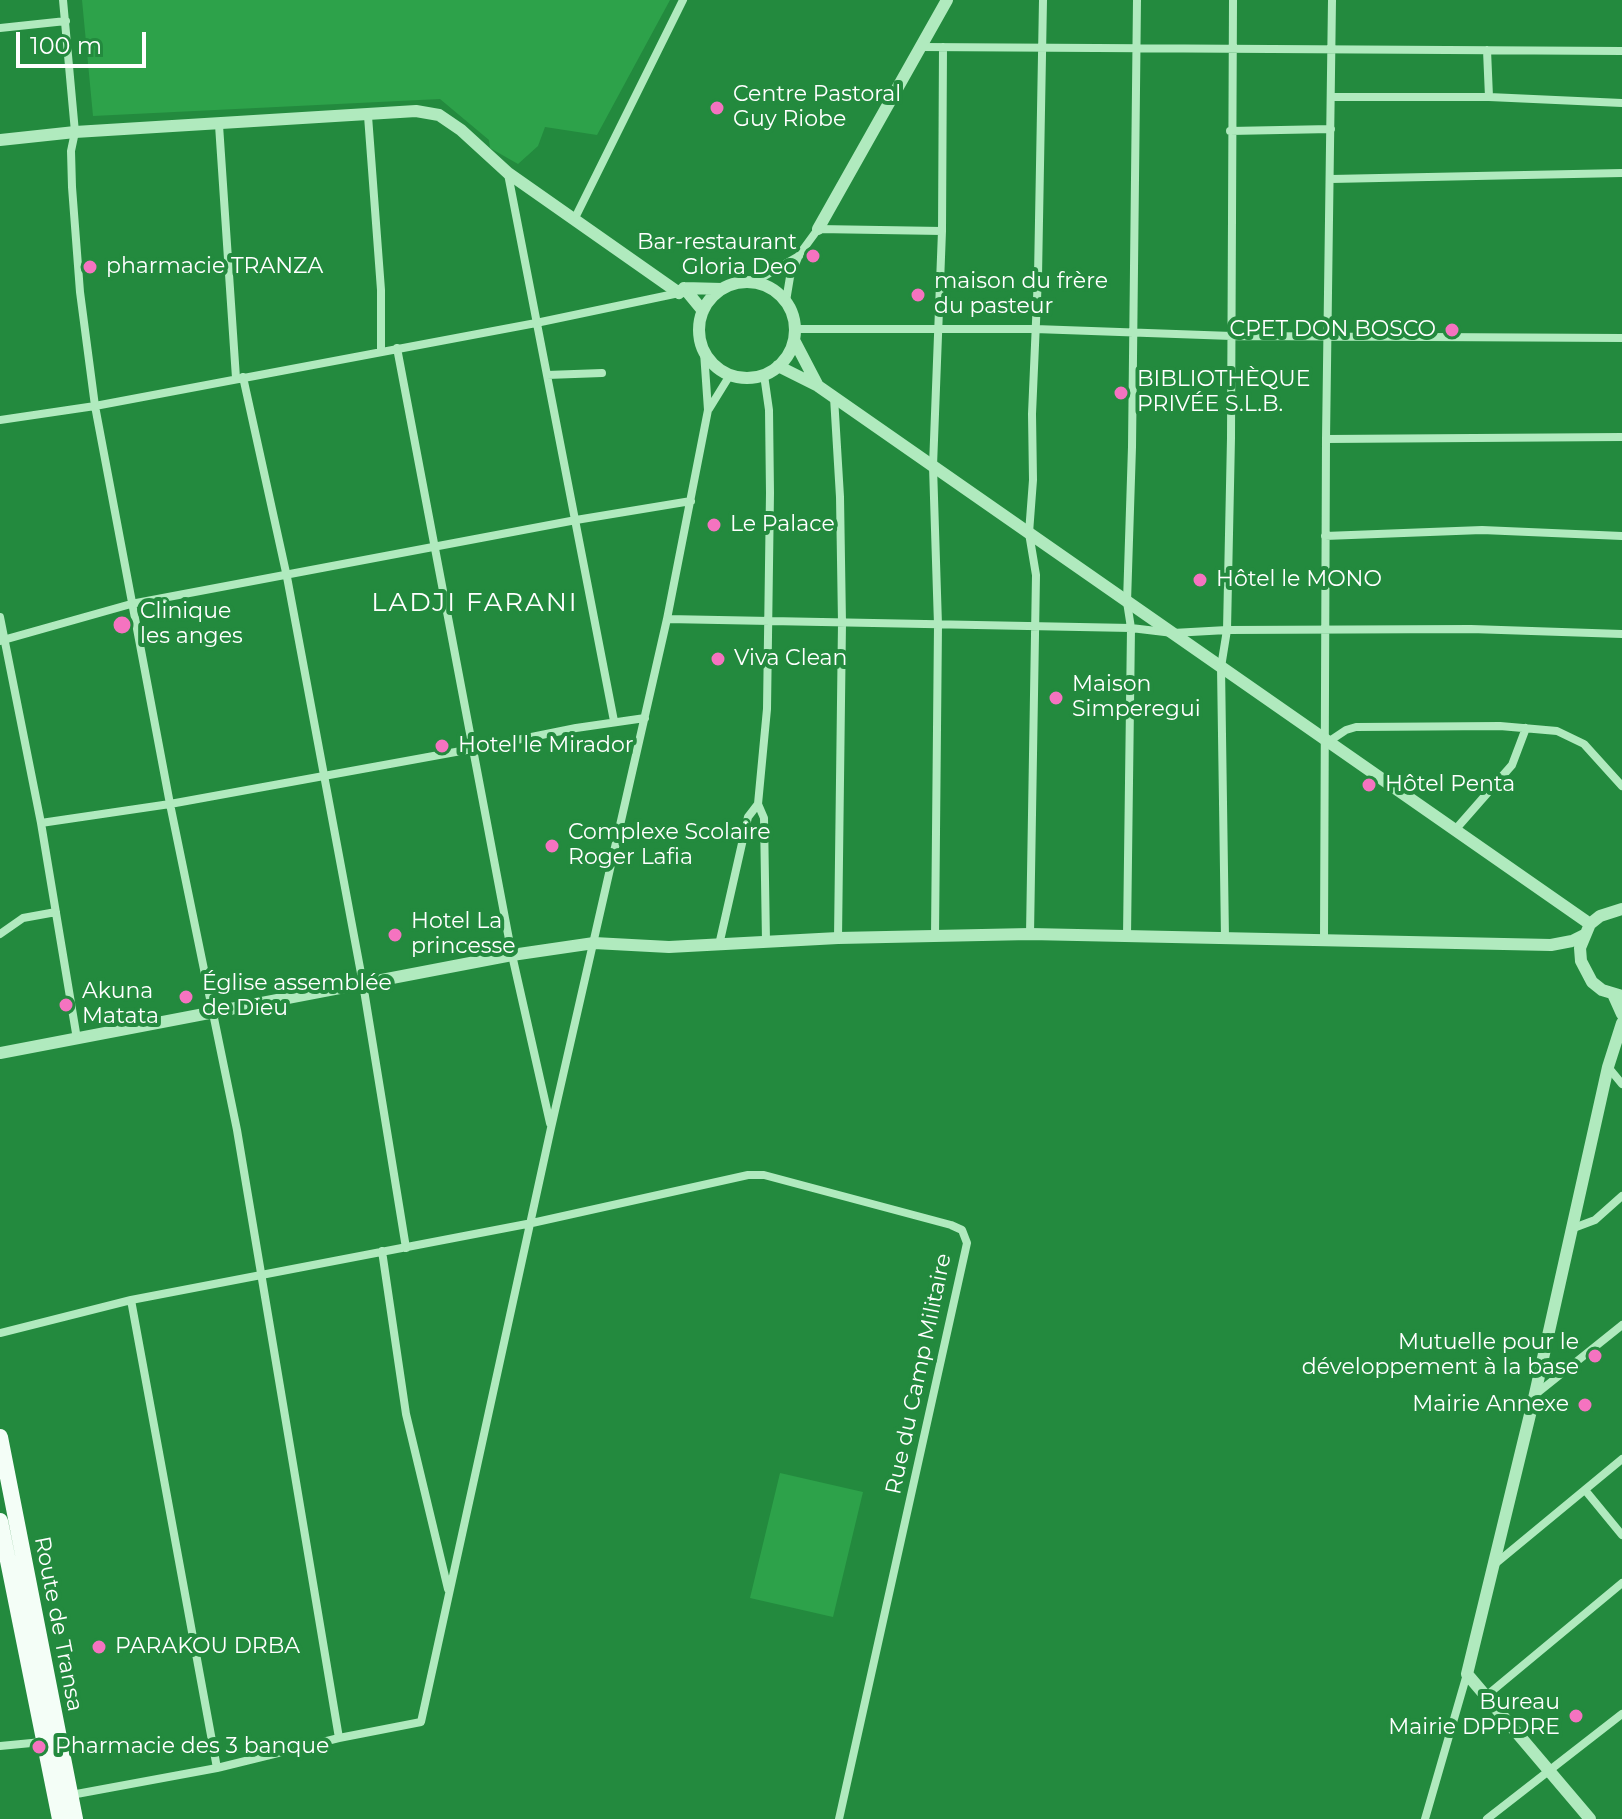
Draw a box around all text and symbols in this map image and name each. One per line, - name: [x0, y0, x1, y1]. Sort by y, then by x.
- scale bar: [20, 16, 150, 66]
- text: 100 m: [30, 31, 102, 60]
- place label: Centre Pastoral Guy Riobe: [733, 82, 901, 134]
- marker: Centre Pastoral Guy Riobe: [708, 99, 726, 117]
- place label: Bar-restaurant Gloria Deo: [637, 230, 797, 282]
- marker: Bar-restaurant Gloria Deo: [804, 247, 822, 265]
- place label: pharmacie TRANZA: [106, 254, 323, 280]
- marker: pharmacie TRANZA: [81, 258, 99, 276]
- place label: maison du frère du pasteur: [934, 269, 1108, 320]
- marker: maison du frère du pasteur: [909, 286, 927, 304]
- place label: CPET DON BOSCO: [1230, 317, 1436, 343]
- marker: CPET DON BOSCO: [1443, 321, 1461, 339]
- place label: BIBLIOTHÈQUE PRIVÉE S.L.B.: [1137, 367, 1310, 418]
- marker: BIBLIOTHÈQUE PRIVÉE S.L.B.: [1112, 384, 1130, 402]
- place label: Le Palace: [730, 512, 835, 538]
- marker: Le Palace: [705, 516, 723, 534]
- place label: Hôtel le MONO: [1216, 567, 1382, 593]
- marker: Hôtel le MONO: [1191, 571, 1209, 589]
- district label: LADJI FARANI: [371, 587, 579, 619]
- place label: Clinique les anges: [140, 599, 243, 650]
- marker: Clinique les anges: [111, 614, 133, 636]
- place label: Viva Clean: [734, 646, 847, 672]
- marker: Viva Clean: [709, 650, 727, 668]
- place label: Maison Simperegui: [1072, 672, 1201, 724]
- marker: Maison Simperegui: [1047, 689, 1065, 707]
- place label: Hotel le Mirador: [458, 733, 634, 759]
- marker: Hotel le Mirador: [433, 737, 451, 755]
- place label: Hôtel Penta: [1385, 772, 1515, 798]
- marker: Hôtel Penta: [1360, 776, 1378, 794]
- place label: Complexe Scolaire Roger Lafia: [568, 820, 771, 872]
- marker: Complexe Scolaire Roger Lafia: [543, 837, 561, 855]
- place label: Hotel La princesse: [411, 909, 516, 960]
- marker: Hotel La princesse: [386, 926, 404, 944]
- place label: Église assemblée de Dieu: [202, 971, 392, 1022]
- place label: Akuna Matata: [82, 979, 159, 1030]
- marker: Église assemblée de Dieu: [177, 988, 195, 1006]
- marker: Akuna Matata: [57, 996, 75, 1014]
- street label: Rue du Camp Militaire: [881, 1251, 957, 1497]
- place label: Mutuelle pour le développement à la base: [1302, 1330, 1579, 1382]
- marker: Mutuelle pour le développement à la base: [1586, 1347, 1604, 1365]
- place label: Mairie Annexe: [1412, 1392, 1569, 1418]
- marker: Mairie Annexe: [1576, 1396, 1594, 1414]
- street label: Route de Transa: [28, 1534, 88, 1714]
- place label: PARAKOU DRBA: [115, 1634, 300, 1660]
- marker: PARAKOU DRBA: [90, 1638, 108, 1656]
- place label: Bureau Mairie DPPDRE: [1388, 1690, 1560, 1742]
- marker: Bureau Mairie DPPDRE: [1567, 1707, 1585, 1725]
- place label: Pharmacie des 3 banque: [55, 1734, 329, 1760]
- marker: Pharmacie des 3 banque: [30, 1738, 48, 1756]

